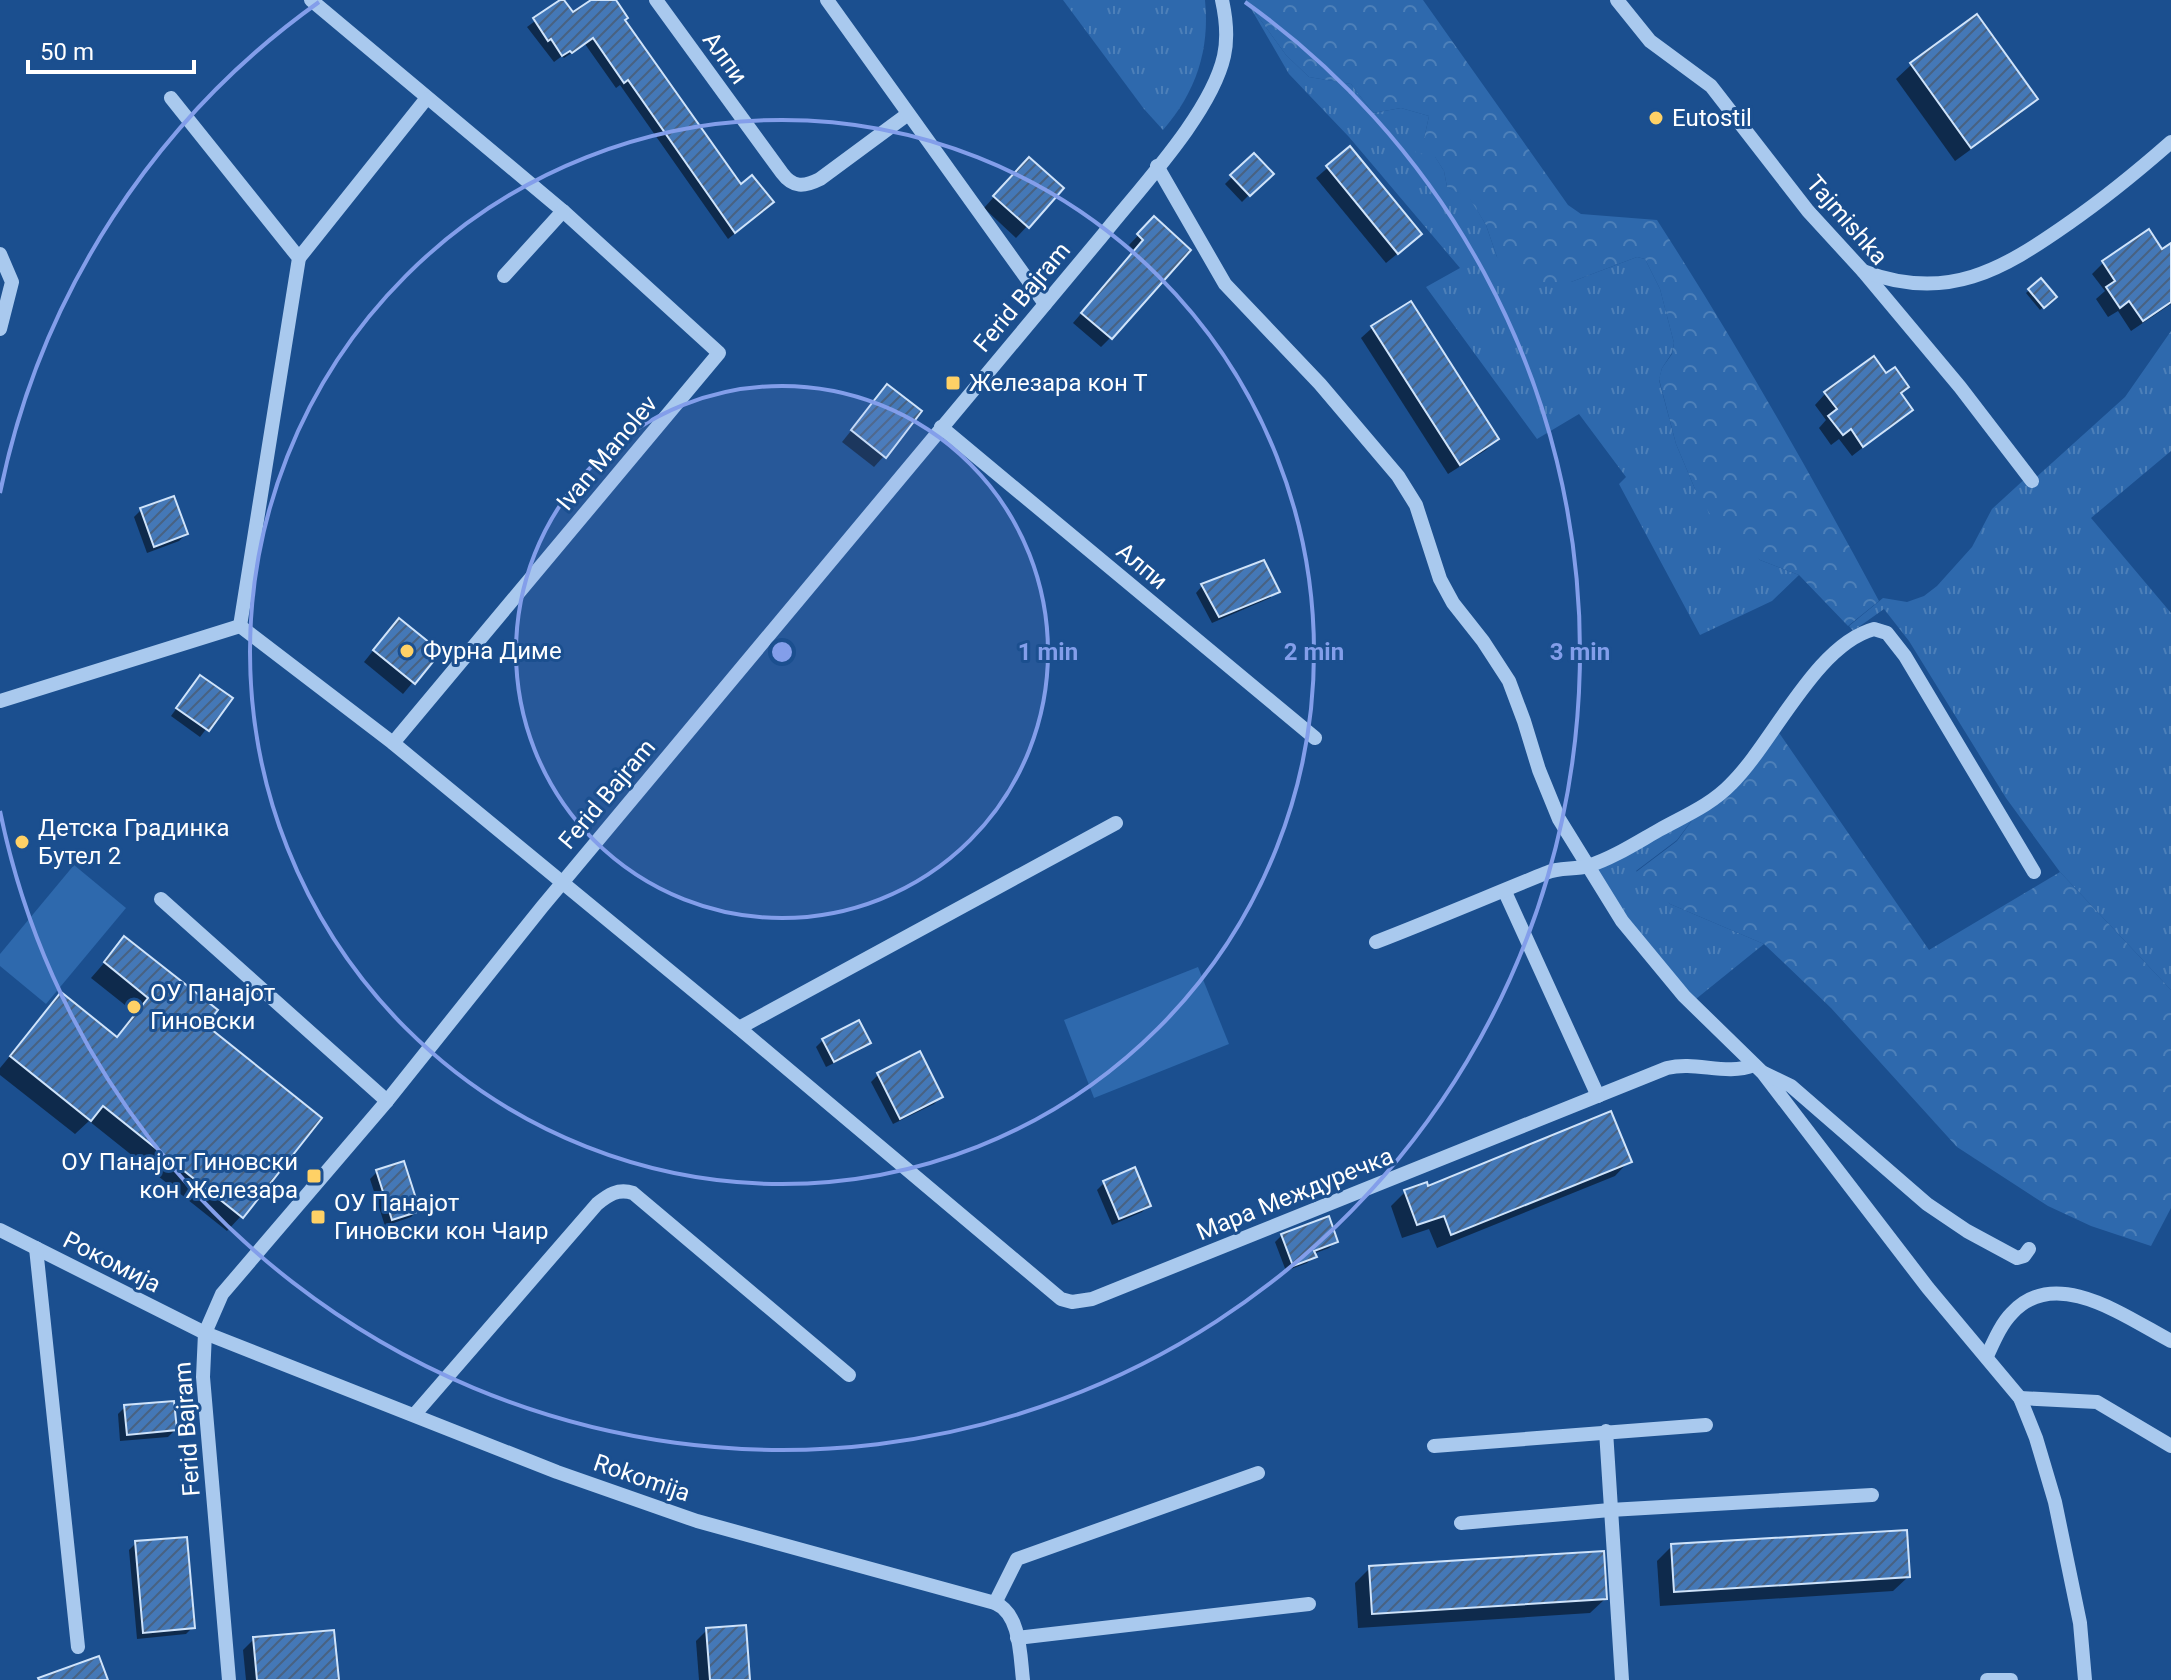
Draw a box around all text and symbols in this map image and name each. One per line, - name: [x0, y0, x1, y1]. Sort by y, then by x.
- scale bar: [28, 24, 194, 74]
- street label: Алпи: [697, 27, 753, 89]
- text: 50 m: [40, 38, 94, 66]
- place label: Eutostil: [1672, 104, 1752, 132]
- marker: Eutostil: [1647, 109, 1665, 127]
- street label: Tajmishka: [1801, 169, 1893, 271]
- street label: Ferid Bajram: [968, 236, 1076, 358]
- place label: Железара кон Т: [969, 369, 1148, 397]
- marker: Железара кон Т: [944, 374, 962, 392]
- street label: Ivan Manolev: [551, 390, 663, 516]
- street label: Алпи: [1111, 537, 1173, 595]
- place label: Фурна Диме: [423, 637, 562, 665]
- centre of rings: [768, 638, 796, 666]
- text: 1 min: [1018, 638, 1078, 666]
- text: 2 min: [1284, 638, 1344, 666]
- text: 3 min: [1550, 638, 1610, 666]
- marker: Фурна Диме: [398, 642, 416, 660]
- street label: Ferid Bajram: [553, 733, 661, 855]
- place label: Детска Градинка Бутел 2: [38, 814, 229, 870]
- marker: Детска Градинка Бутел 2: [13, 833, 31, 851]
- place label: ОУ Панајот Гиновски: [150, 979, 276, 1035]
- marker: ОУ Панајот Гиновски: [125, 998, 143, 1016]
- street label: Мара Междуречка: [1193, 1142, 1397, 1246]
- place label: ОУ Панајот Гиновски кон Железара: [61, 1148, 298, 1204]
- marker: ОУ Панајот Гиновски кон Железара: [305, 1167, 323, 1185]
- place label: ОУ Панајот Гиновски кон Чаир: [334, 1189, 548, 1245]
- marker: ОУ Панајот Гиновски кон Чаир: [309, 1208, 327, 1226]
- street label: Рокомија: [59, 1226, 165, 1298]
- street label: Ferid Bajram: [168, 1361, 206, 1497]
- street label: Rokomija: [590, 1448, 694, 1508]

